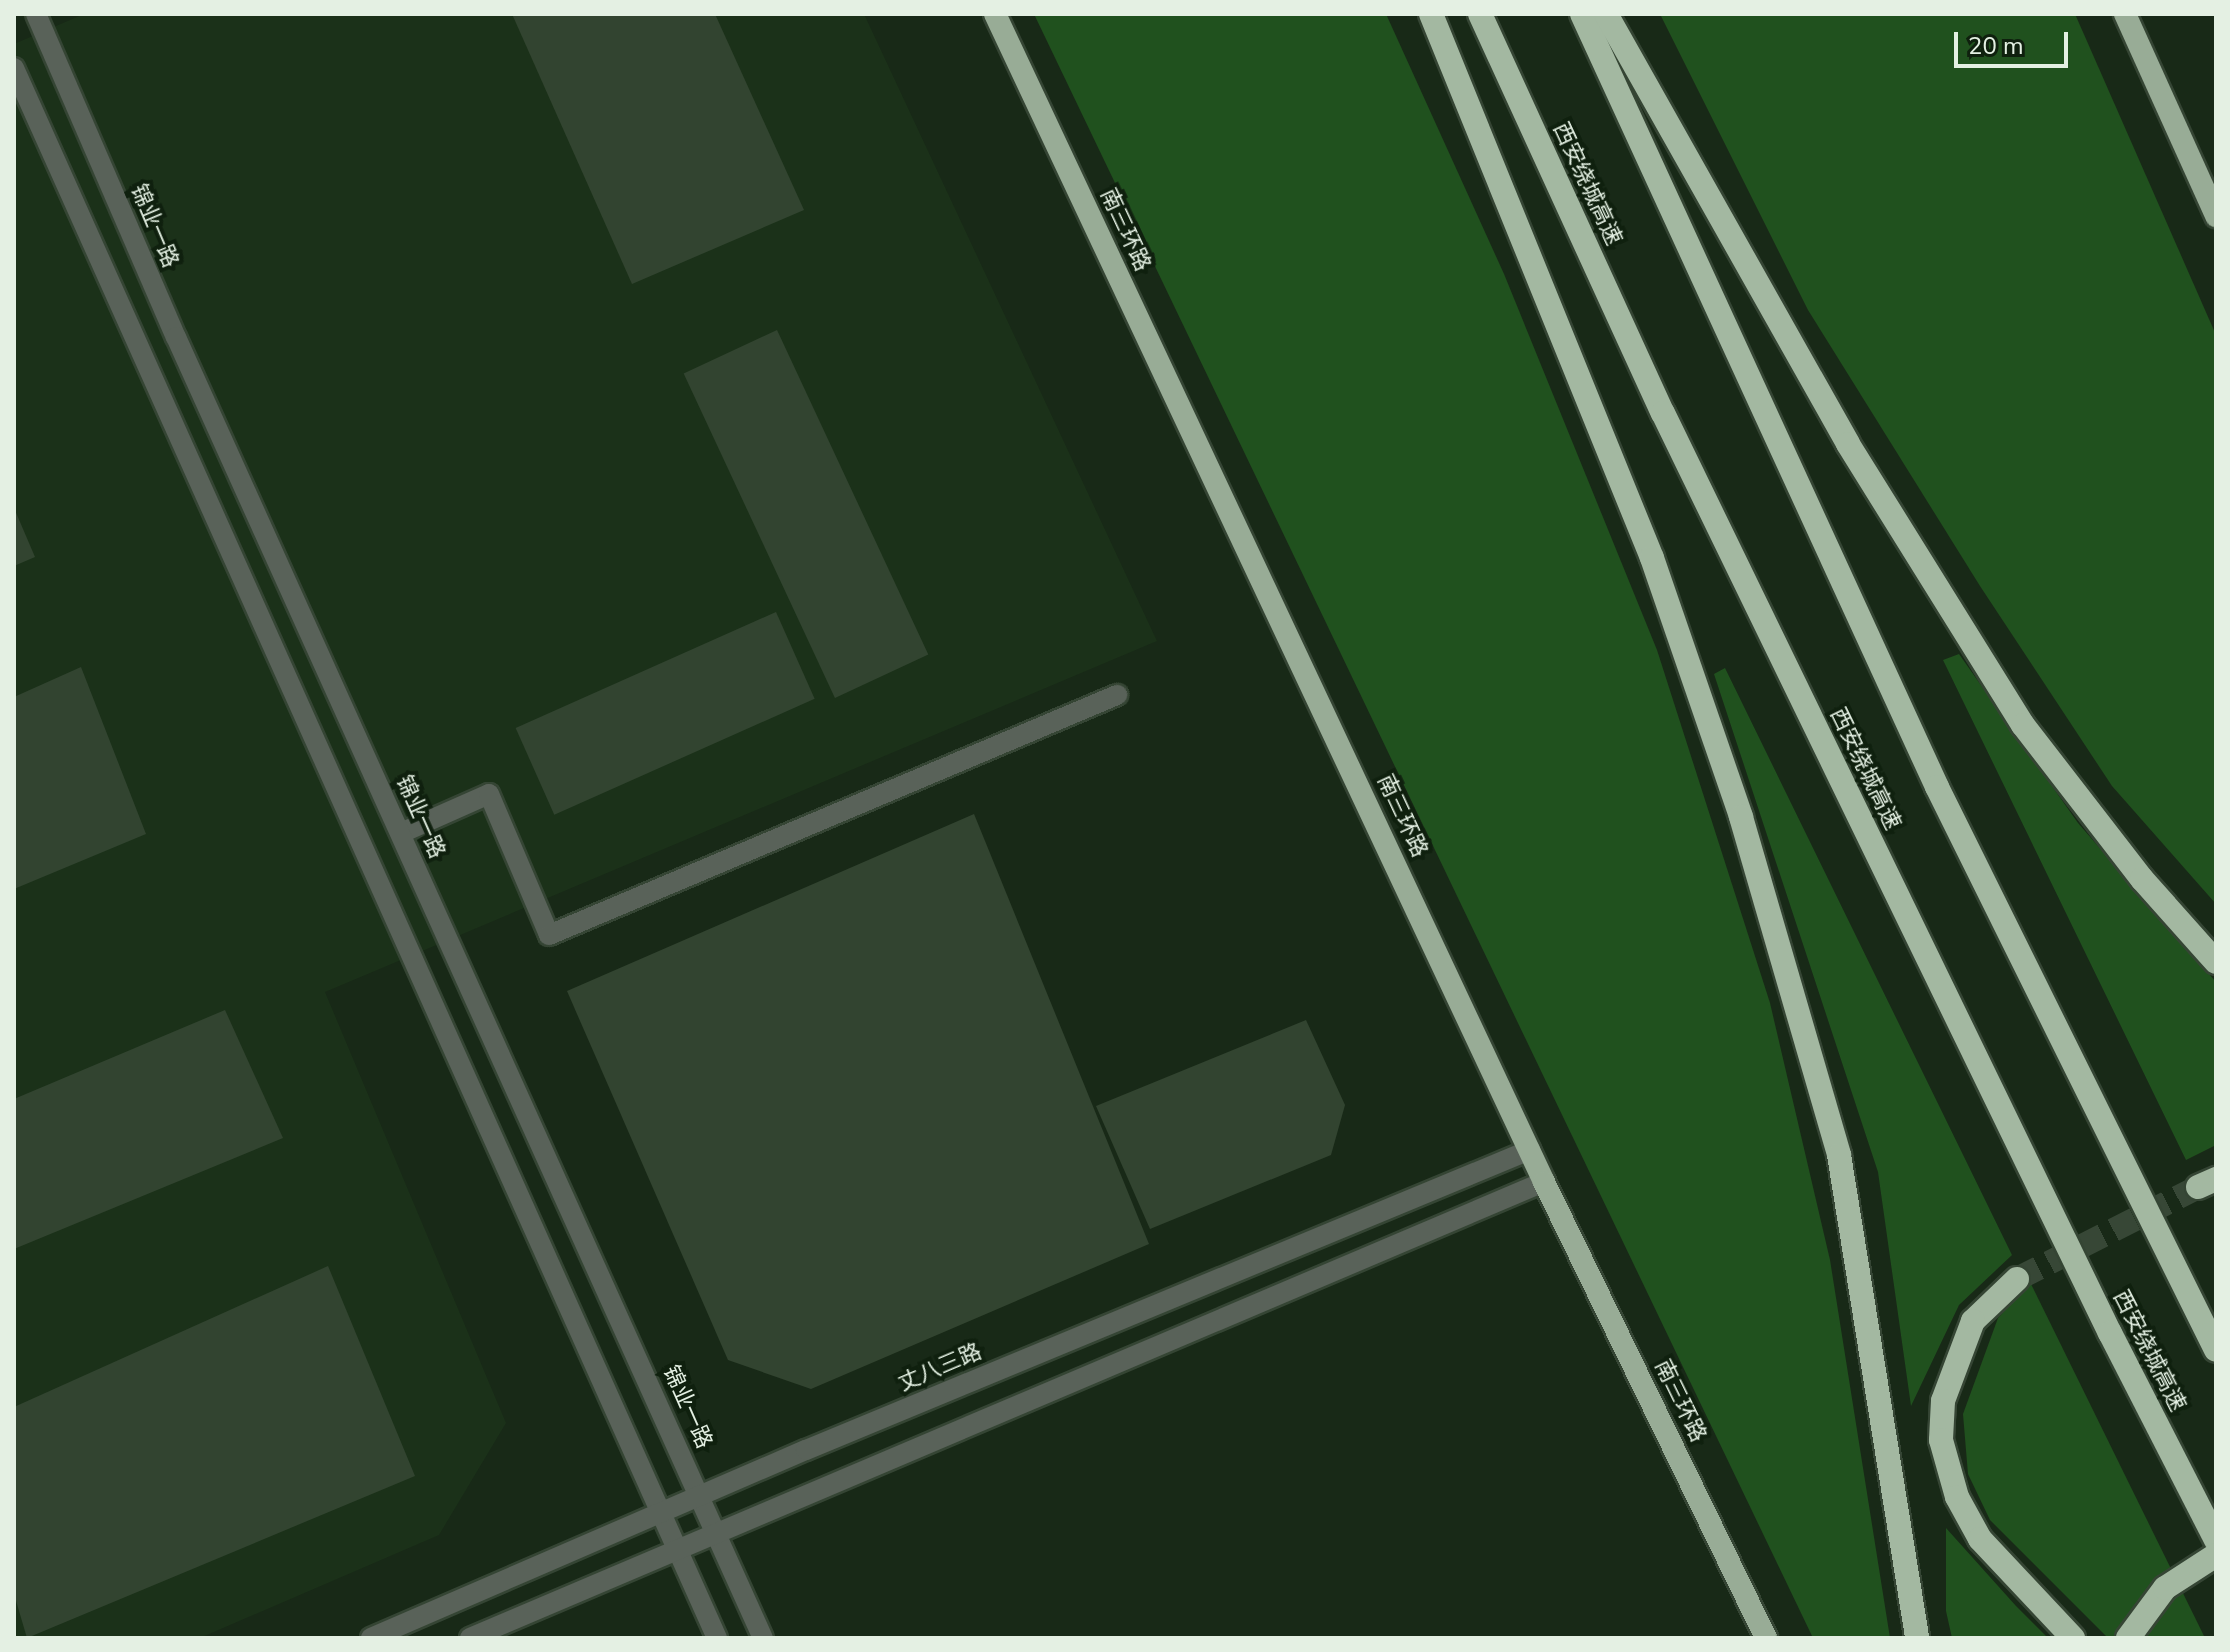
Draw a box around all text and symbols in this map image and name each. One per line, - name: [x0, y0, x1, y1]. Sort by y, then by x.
- scale bar: [1958, 16, 2072, 66]
- text: 20 m: [1968, 30, 2024, 62]
- street label: 西安绕城高速: [1547, 119, 1627, 249]
- street label: 锦业一路: [125, 180, 183, 272]
- street label: 南三环路: [1094, 185, 1156, 275]
- street label: 西安绕城高速: [1824, 704, 1906, 834]
- street label: 锦业一路: [390, 771, 450, 863]
- street label: 南三环路: [1371, 771, 1433, 861]
- street label: 西安绕城高速: [2107, 1286, 2191, 1416]
- street label: 丈八三路: [894, 1339, 986, 1397]
- street label: 南三环路: [1649, 1356, 1711, 1446]
- street label: 锦业一路: [657, 1361, 717, 1453]

